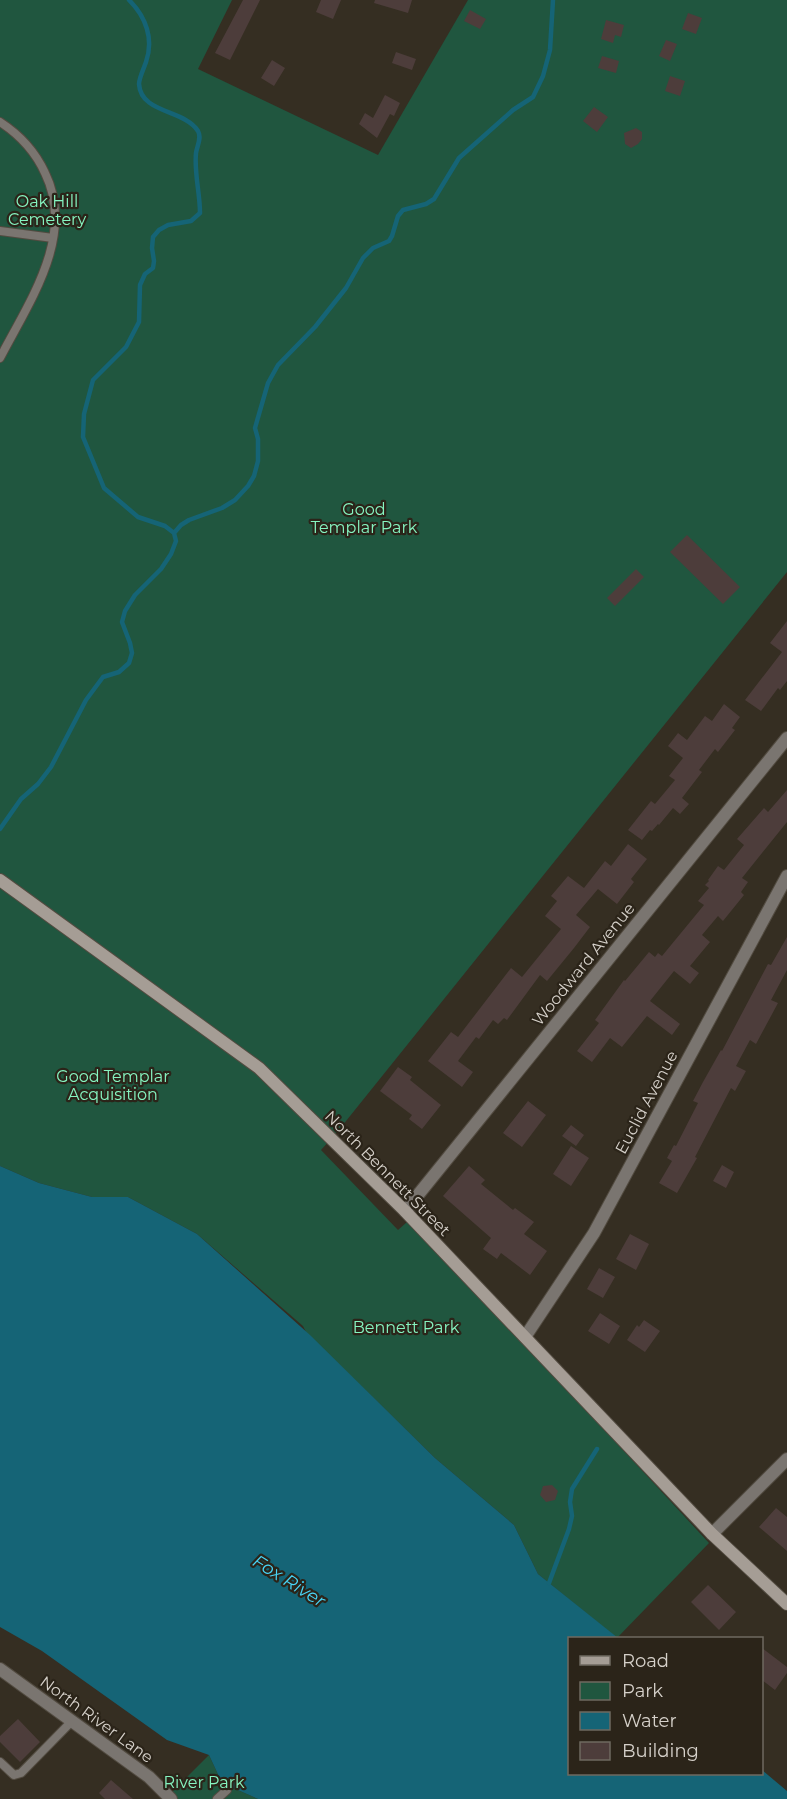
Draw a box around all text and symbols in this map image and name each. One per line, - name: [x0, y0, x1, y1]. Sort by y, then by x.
- park label: Oak Hill Cemetery: [8, 192, 86, 229]
- park label: Good Templar Park: [311, 500, 418, 537]
- street label: Woodward Avenue: [528, 899, 639, 1030]
- street label: Euclid Avenue: [611, 1047, 682, 1157]
- park label: Good Templar Acquisition: [56, 1067, 170, 1104]
- street label: North Bennett Street: [321, 1107, 455, 1240]
- park label: Bennett Park: [353, 1318, 460, 1337]
- water label: Fox River: [248, 1550, 330, 1612]
- legend: [568, 1637, 763, 1775]
- text: Road: [622, 1650, 669, 1672]
- street label: North River Lane: [36, 1672, 157, 1767]
- text: Park: [622, 1680, 663, 1702]
- text: Water: [622, 1710, 677, 1732]
- text: Building: [622, 1740, 699, 1762]
- park label: River Park: [163, 1773, 245, 1792]

